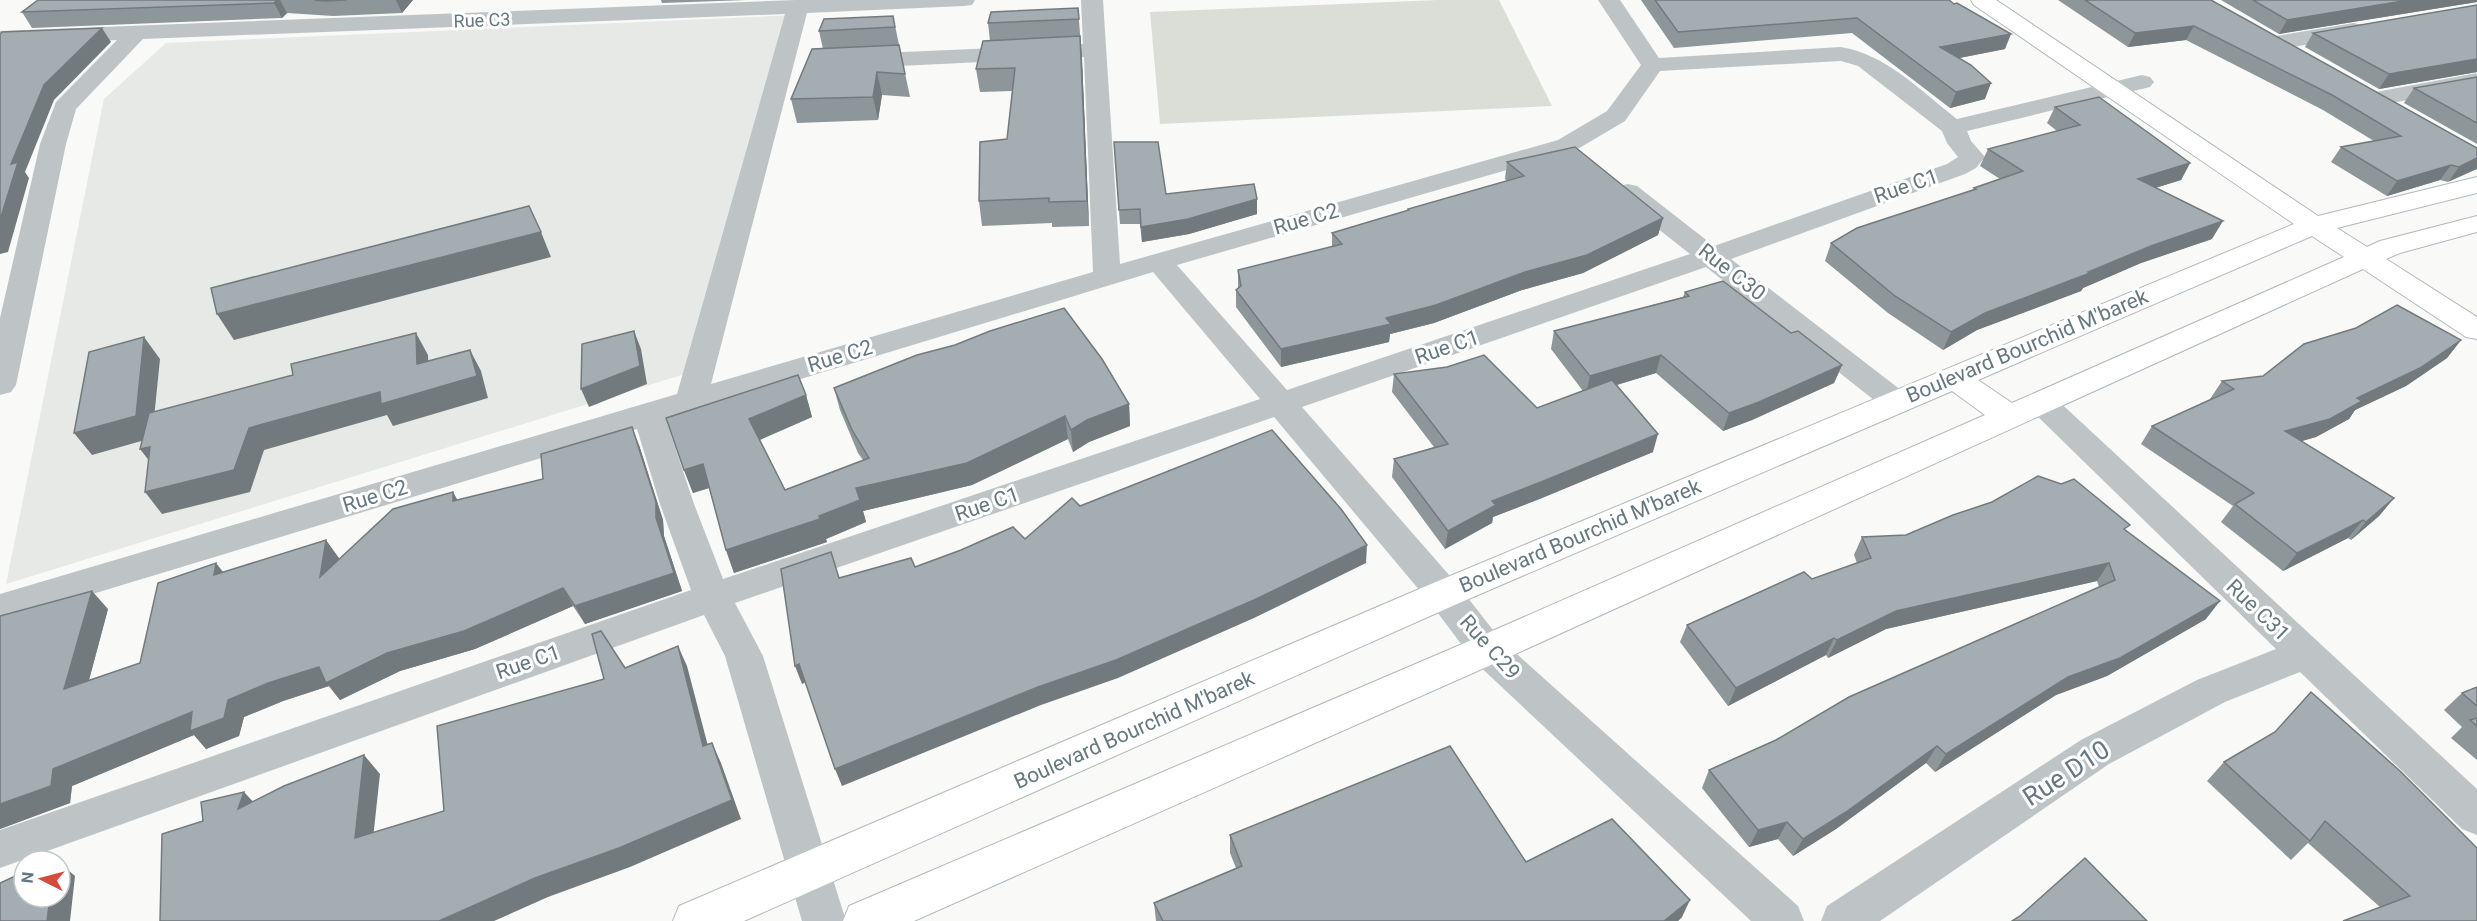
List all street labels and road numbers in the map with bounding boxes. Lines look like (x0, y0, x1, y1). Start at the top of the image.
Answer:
street label: Rue C3 (453, 9, 511, 31)
street label: Rue C1 (1871, 164, 1941, 208)
street label: Rue C2 (1271, 198, 1341, 240)
street label: Rue C30 (1694, 238, 1770, 306)
street label: Boulevard Bourchid M'barek (1902, 284, 2152, 408)
street label: Rue C1 (1412, 325, 1482, 369)
street label: Rue C2 (805, 335, 875, 377)
street label: Boulevard Bourchid M'barek (1455, 474, 1705, 598)
street label: Rue C2 (340, 475, 410, 517)
street label: Rue C1 (952, 482, 1022, 526)
street label: Rue C31 (2222, 574, 2294, 646)
street label: Rue C29 (1455, 610, 1525, 684)
street label: Rue C1 (493, 640, 563, 684)
street label: Boulevard Bourchid M'barek (1010, 666, 1258, 794)
street label: Rue D10 (2017, 734, 2115, 812)

